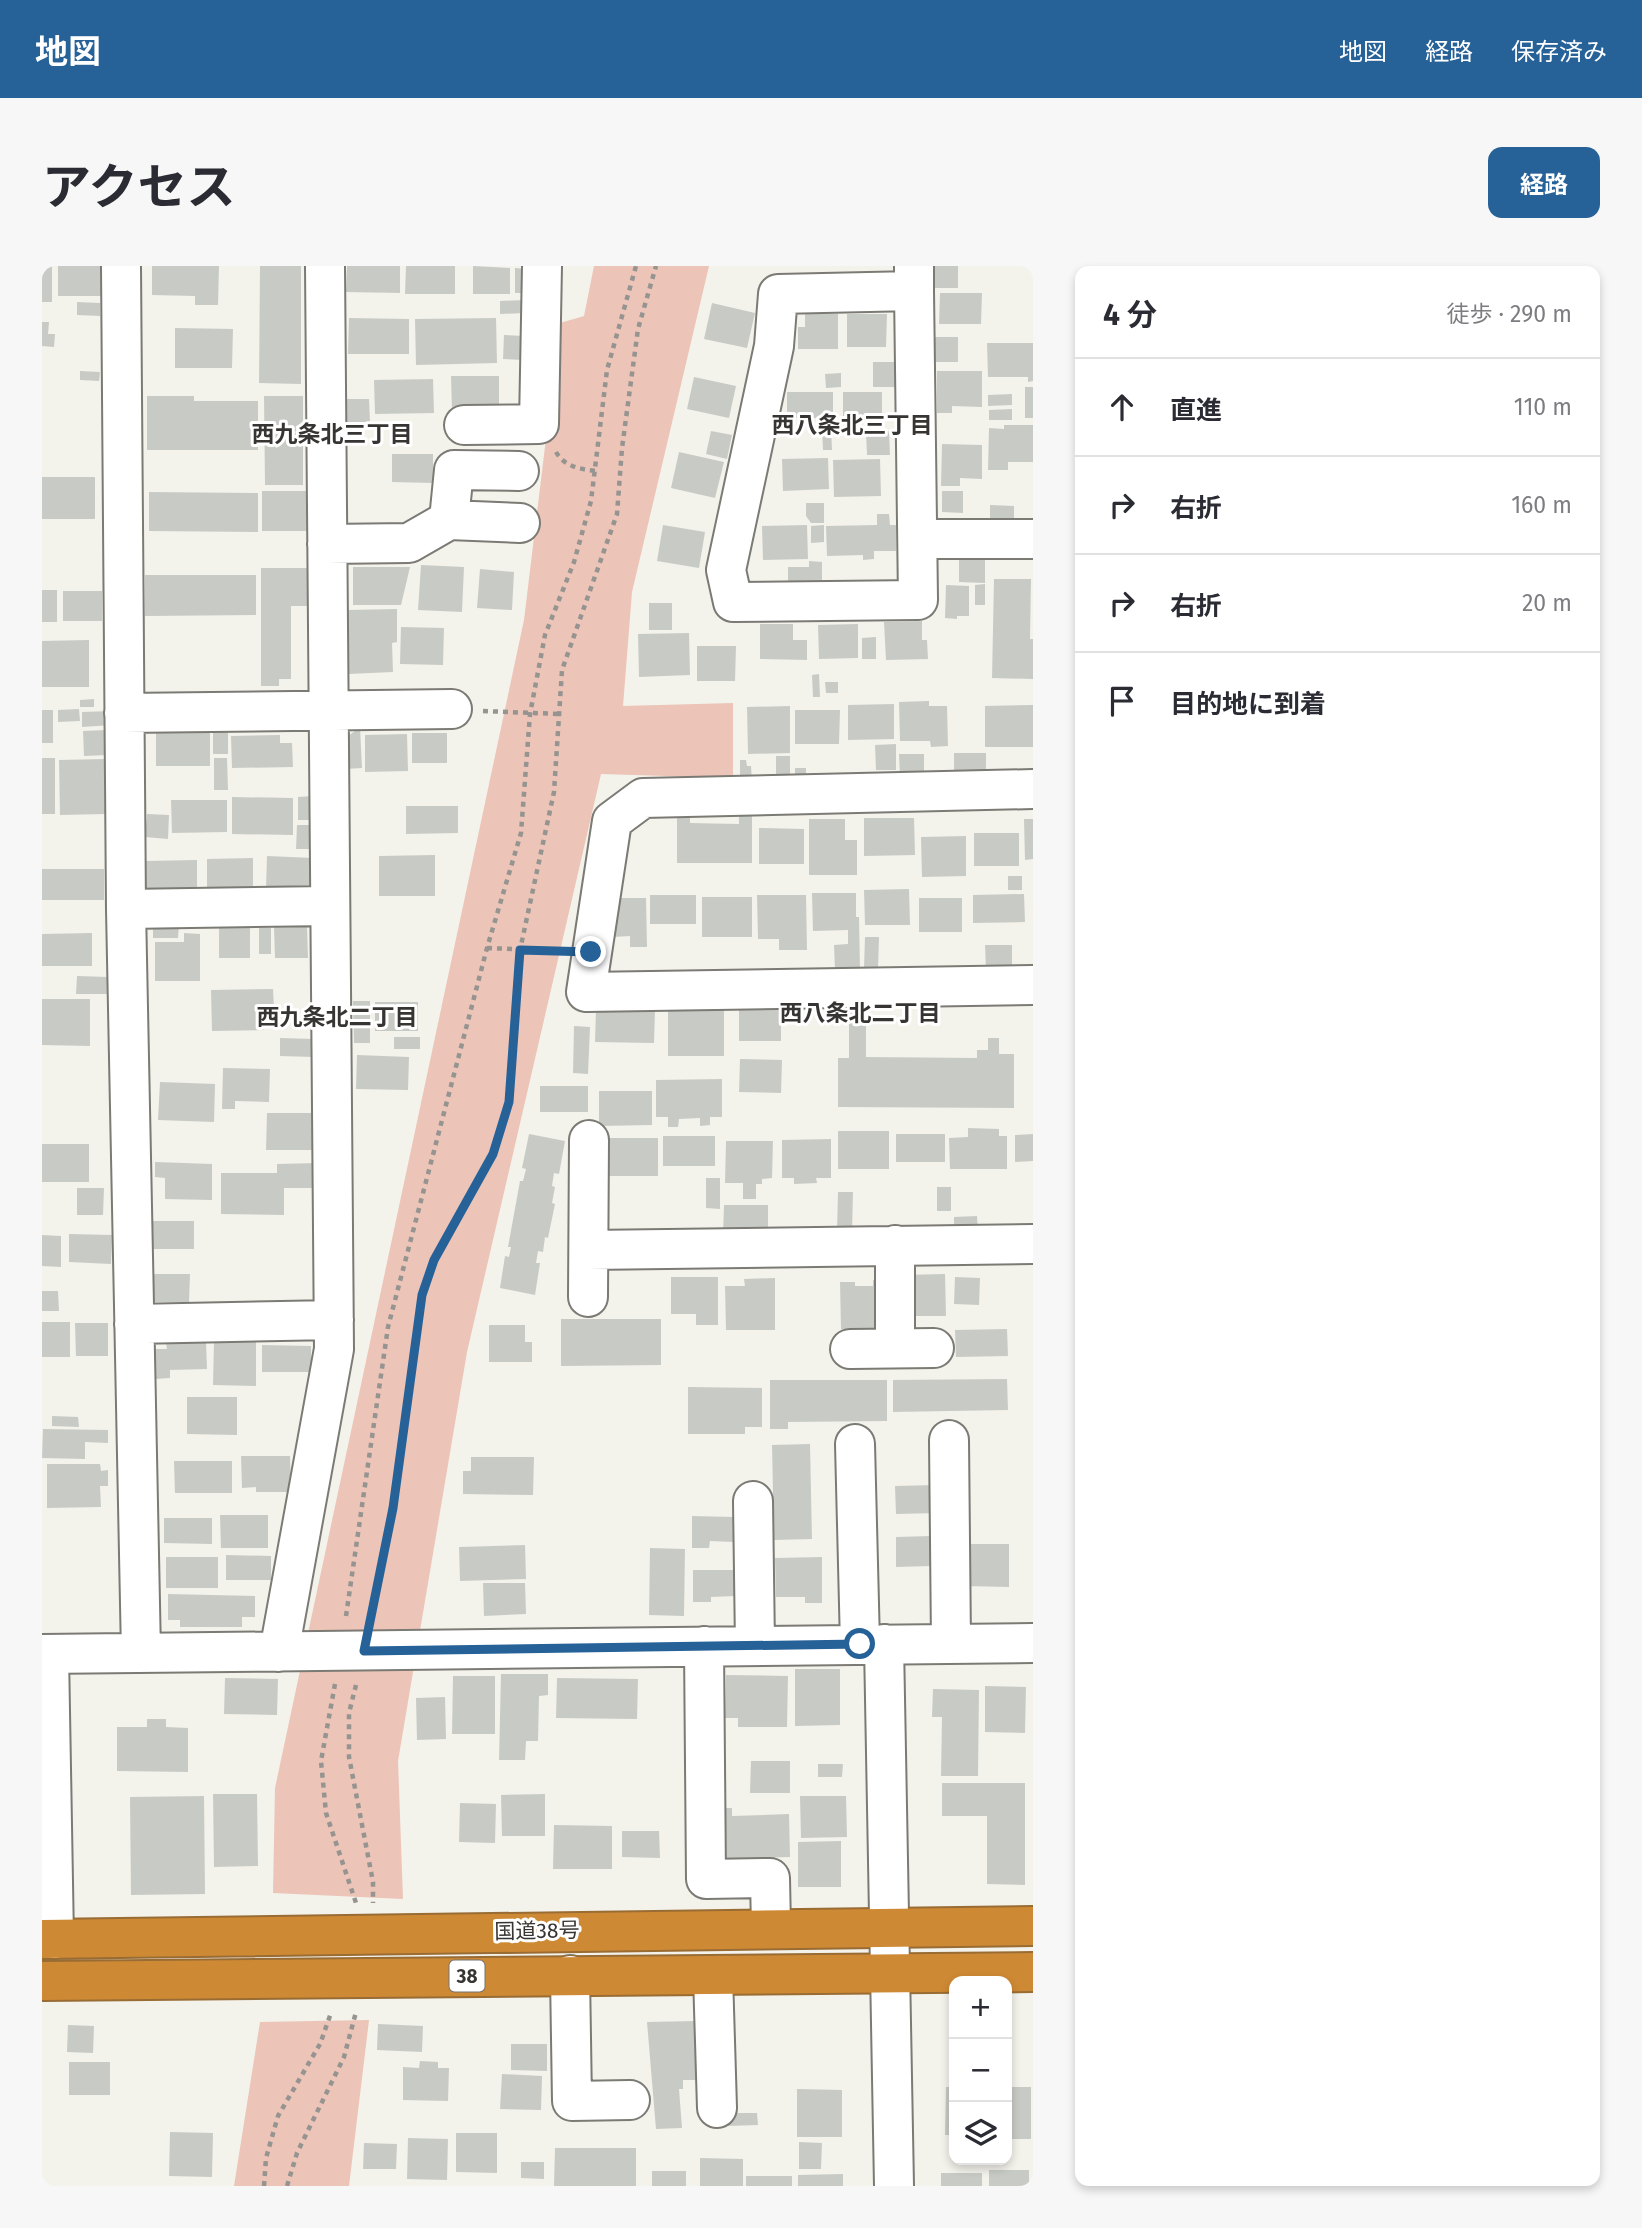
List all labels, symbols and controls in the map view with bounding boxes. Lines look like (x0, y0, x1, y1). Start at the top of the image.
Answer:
text: 地図 (35, 32, 101, 72)
text: 地図 (1339, 38, 1387, 66)
text: 経路 (1425, 38, 1473, 66)
text: 保存済み (1511, 38, 1607, 66)
button: 経路 (1488, 147, 1600, 218)
text: アクセス (42, 158, 236, 217)
text: 4 分 (1103, 297, 1157, 333)
text: 徒歩 · 290 m (1446, 300, 1572, 328)
icon: ahead (1103, 388, 1141, 426)
text: 110 m (1514, 393, 1572, 421)
text: 直進 (1170, 395, 1222, 426)
district label: 西八条北三丁目 (772, 411, 933, 439)
district label: 西九条北三丁目 (252, 420, 413, 448)
icon: right (1103, 486, 1141, 524)
text: 160 m (1511, 491, 1572, 519)
text: 右折 (1170, 493, 1222, 524)
icon: right (1103, 584, 1141, 622)
text: 20 m (1522, 589, 1572, 617)
text: 右折 (1170, 591, 1222, 622)
icon: arrive (1103, 682, 1141, 720)
text: 目的地に到着 (1170, 689, 1326, 720)
route end (575, 936, 606, 967)
district label: 西八条北二丁目 (780, 999, 941, 1027)
district label: 西九条北二丁目 (257, 1003, 418, 1031)
route start (844, 1628, 875, 1659)
street label: 国道38号 (494, 1917, 580, 1945)
road number: 38 (450, 1960, 484, 1992)
map controls (949, 1976, 1012, 2165)
button: + (949, 1976, 1012, 2039)
button: − (949, 2039, 1012, 2102)
button: layers (949, 2102, 1012, 2165)

